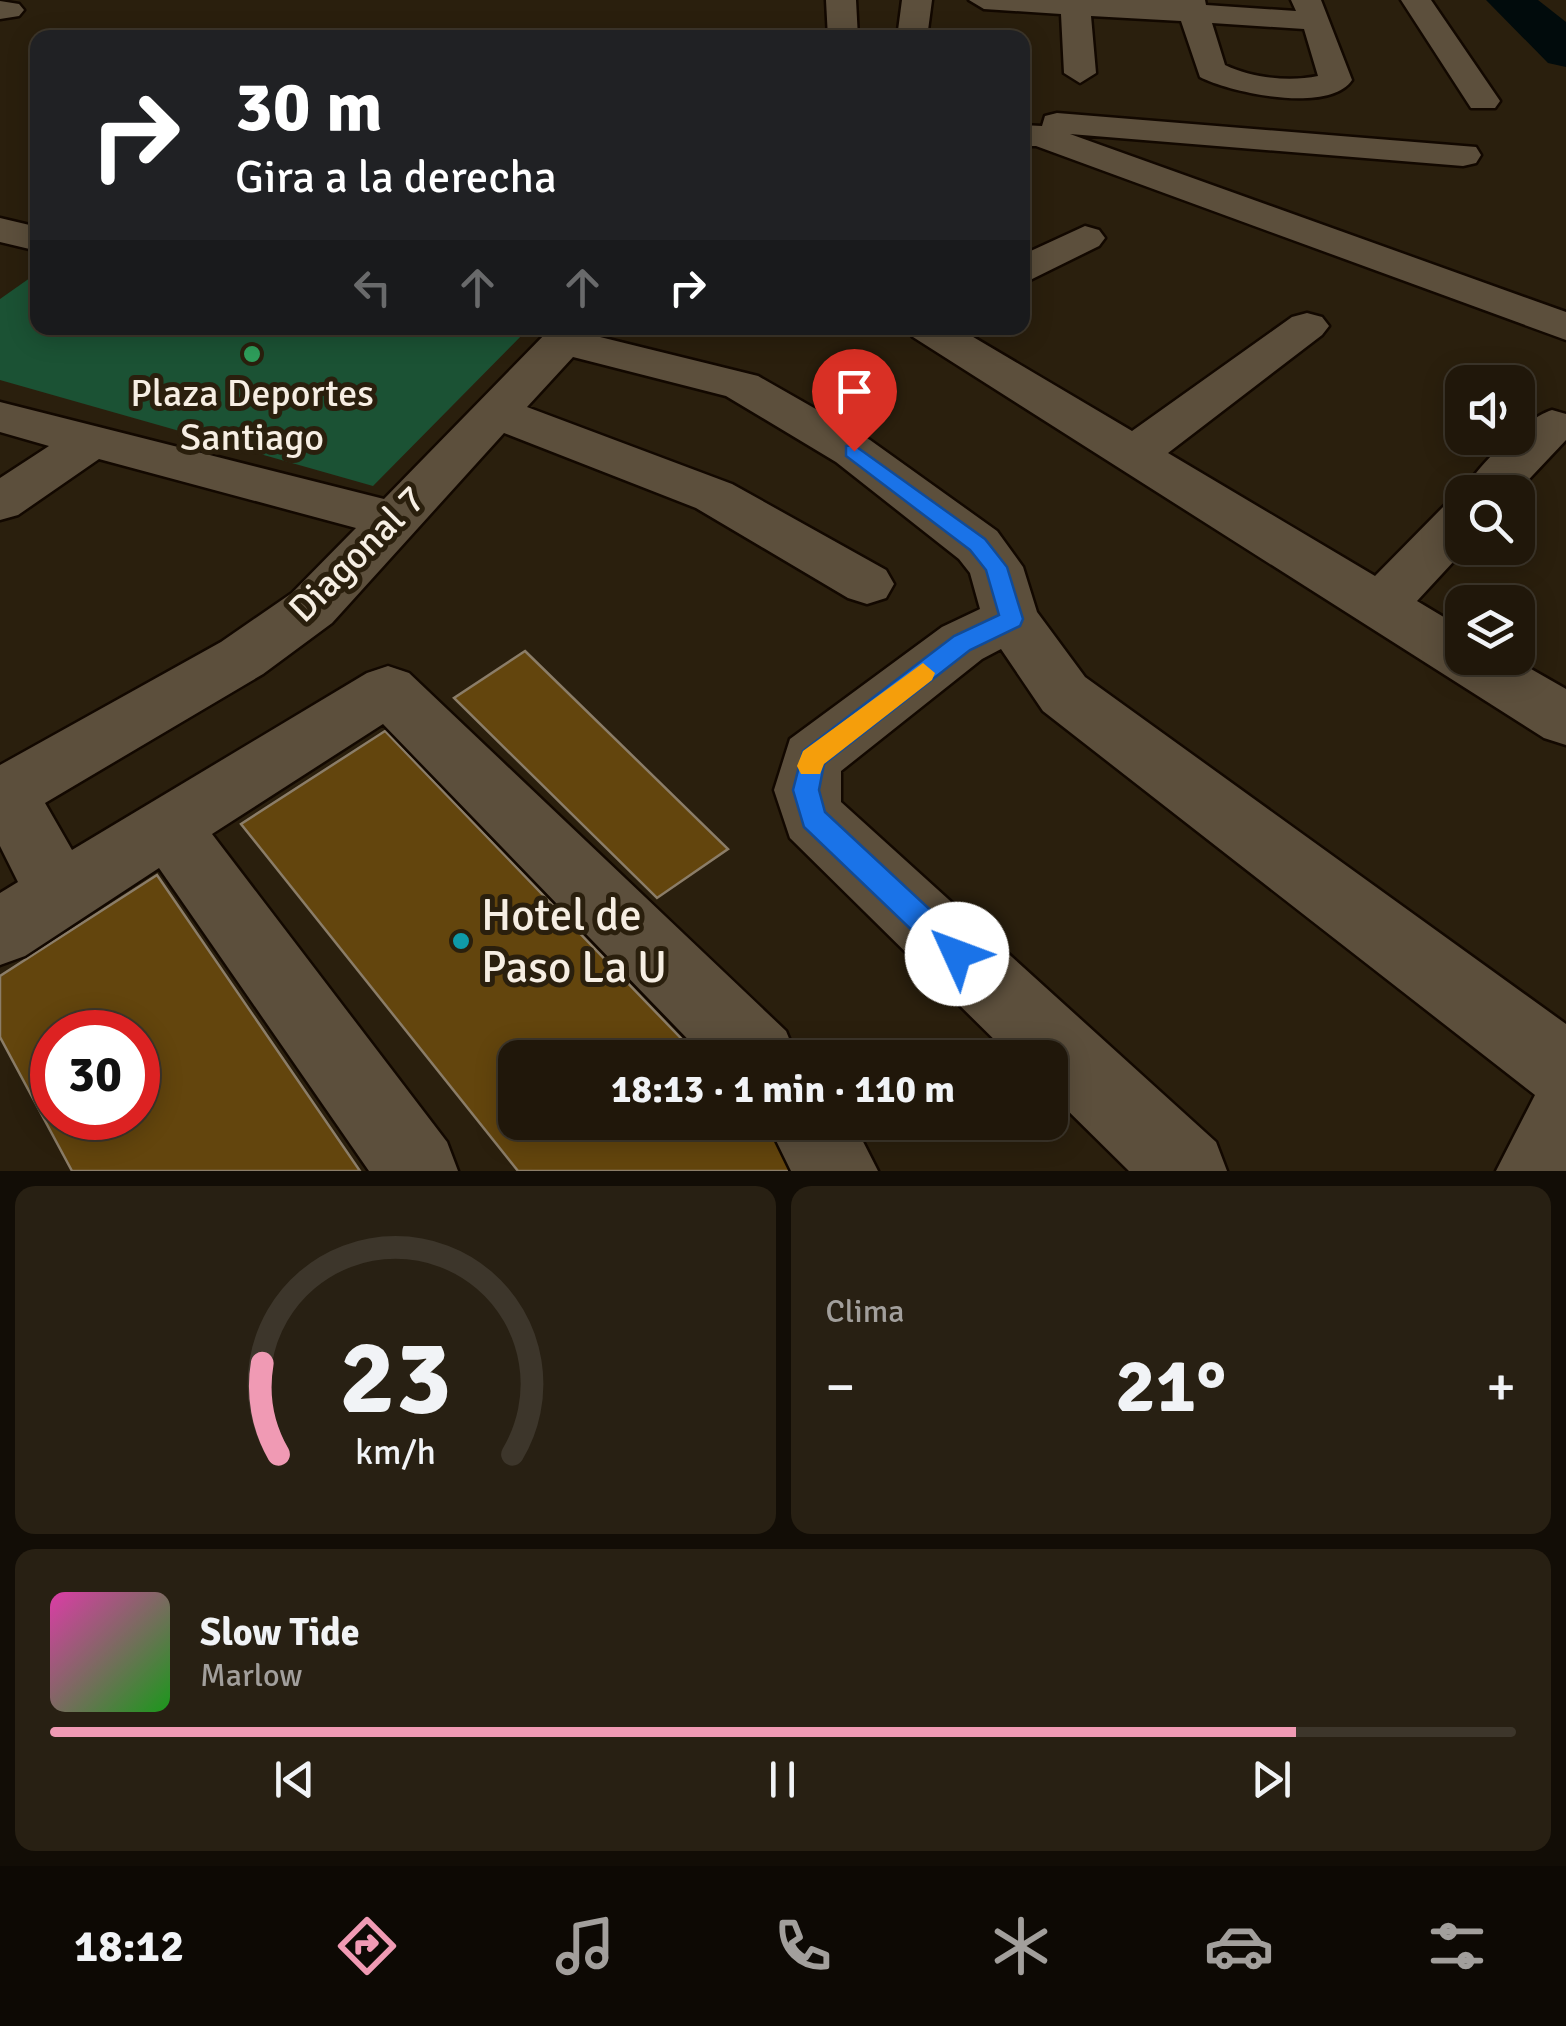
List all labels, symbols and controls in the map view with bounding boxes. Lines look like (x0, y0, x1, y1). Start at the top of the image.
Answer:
text: 30 m (235, 64, 383, 150)
icon: right (70, 70, 200, 200)
text: Gira a la derecha (235, 150, 557, 205)
icon: left (345, 260, 400, 315)
icon: ahead (450, 260, 505, 315)
icon: ahead (555, 260, 610, 315)
icon: right (660, 260, 715, 315)
marker: Plaza Deportes Santiago (241, 343, 263, 365)
pin (812, 349, 897, 452)
icon: arrive (827, 364, 882, 419)
map controls (1445, 365, 1535, 675)
button: sound (1445, 365, 1535, 455)
place label: Plaza Deportes Santiago (130, 370, 374, 461)
button: search (1445, 475, 1535, 565)
street label: Diagonal 7 (279, 476, 435, 632)
button: layers (1445, 585, 1535, 675)
place label: Hotel de Paso La U (481, 888, 667, 995)
position arrow (905, 902, 1009, 1006)
marker: Hotel de Paso La U (450, 930, 472, 952)
speed limit sign: 30 (30, 1010, 160, 1140)
text: 18:13 · 1 min · 110 m (611, 1066, 955, 1113)
text: Clima (826, 1292, 904, 1331)
text: 23 (339, 1314, 451, 1442)
text: 21° (1115, 1340, 1226, 1433)
text: − (826, 1353, 855, 1421)
text: + (1486, 1353, 1516, 1421)
text: km/h (355, 1430, 436, 1474)
text: Slow Tide (200, 1609, 360, 1656)
text: Marlow (200, 1656, 302, 1695)
icon: previous (267, 1752, 322, 1807)
icon: pause (755, 1752, 810, 1807)
icon: next (1244, 1752, 1299, 1807)
icon: directions (332, 1911, 402, 1981)
icon: music (550, 1911, 620, 1981)
icon: phone (768, 1911, 838, 1981)
icon: climate (986, 1911, 1056, 1981)
icon: car (1204, 1911, 1274, 1981)
icon: filters (1422, 1911, 1492, 1981)
text: 18:12 (74, 1919, 184, 1974)

